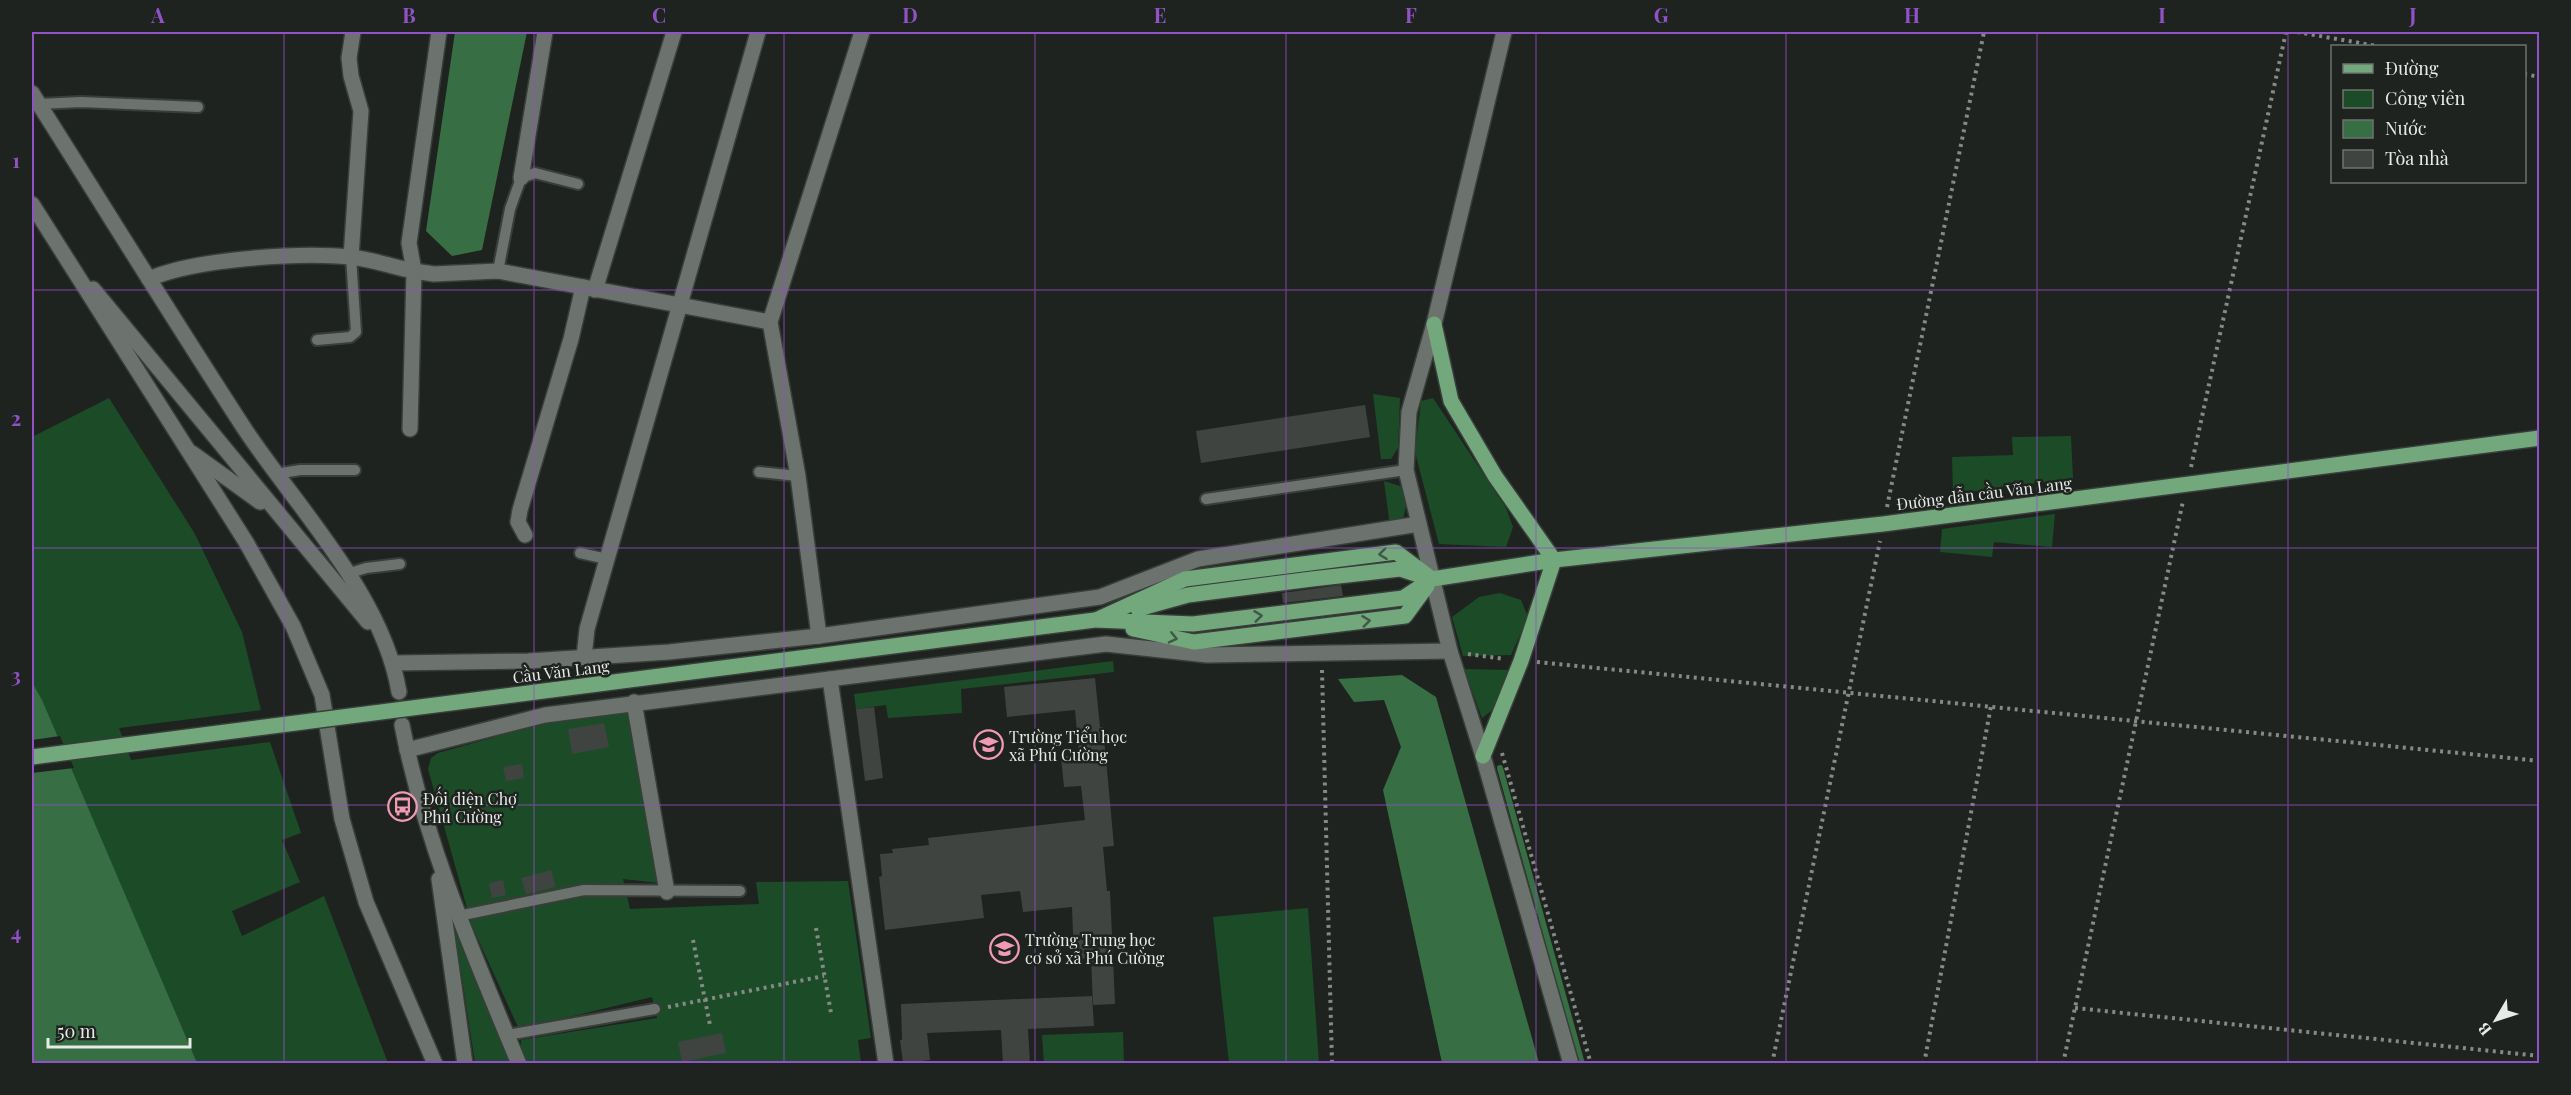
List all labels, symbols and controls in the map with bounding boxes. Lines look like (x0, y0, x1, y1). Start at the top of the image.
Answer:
text: A (150, 1, 165, 28)
text: B (402, 1, 416, 28)
text: C (652, 1, 666, 28)
text: D (902, 1, 918, 28)
text: E (1154, 1, 1166, 28)
text: F (1405, 1, 1417, 28)
text: G (1654, 1, 1669, 28)
text: H (1904, 1, 1920, 28)
text: I (2158, 1, 2166, 28)
text: J (2408, 1, 2417, 28)
legend (2331, 45, 2526, 183)
text: Đường (2385, 56, 2439, 80)
text: Công viên (2385, 86, 2466, 110)
text: Nước (2385, 116, 2427, 140)
text: 1 (12, 146, 20, 173)
text: Tòa nhà (2385, 146, 2449, 170)
text: 2 (11, 404, 21, 431)
street label: Đường dẫn cầu Văn Lang (1895, 470, 2073, 514)
one-way arrow (1378, 547, 1388, 559)
one-way arrow (1254, 610, 1263, 622)
one-way arrow (1361, 615, 1371, 627)
one-way arrow (1168, 630, 1178, 643)
street label: Cầu Văn Lang (511, 653, 611, 687)
text: 3 (11, 661, 21, 688)
place label: Trường Tiểu học xã Phú Cường (1009, 726, 1127, 765)
school or university icon: Trường Tiểu học xã Phú Cường (972, 729, 1004, 761)
place label: Đối diện Chợ Phú Cường (423, 786, 517, 827)
bus stop icon: Đối diện Chợ Phú Cường (386, 791, 418, 823)
text: 4 (11, 918, 21, 945)
place label: Trường Trung học cơ sở xã Phú Cường (1025, 929, 1165, 968)
school or university icon: Trường Trung học cơ sở xã Phú Cường (988, 932, 1020, 964)
north arrow (2466, 990, 2526, 1050)
scale bar (48, 1011, 190, 1049)
text: 50 m (57, 1019, 96, 1043)
text: B (2472, 1019, 2496, 1041)

